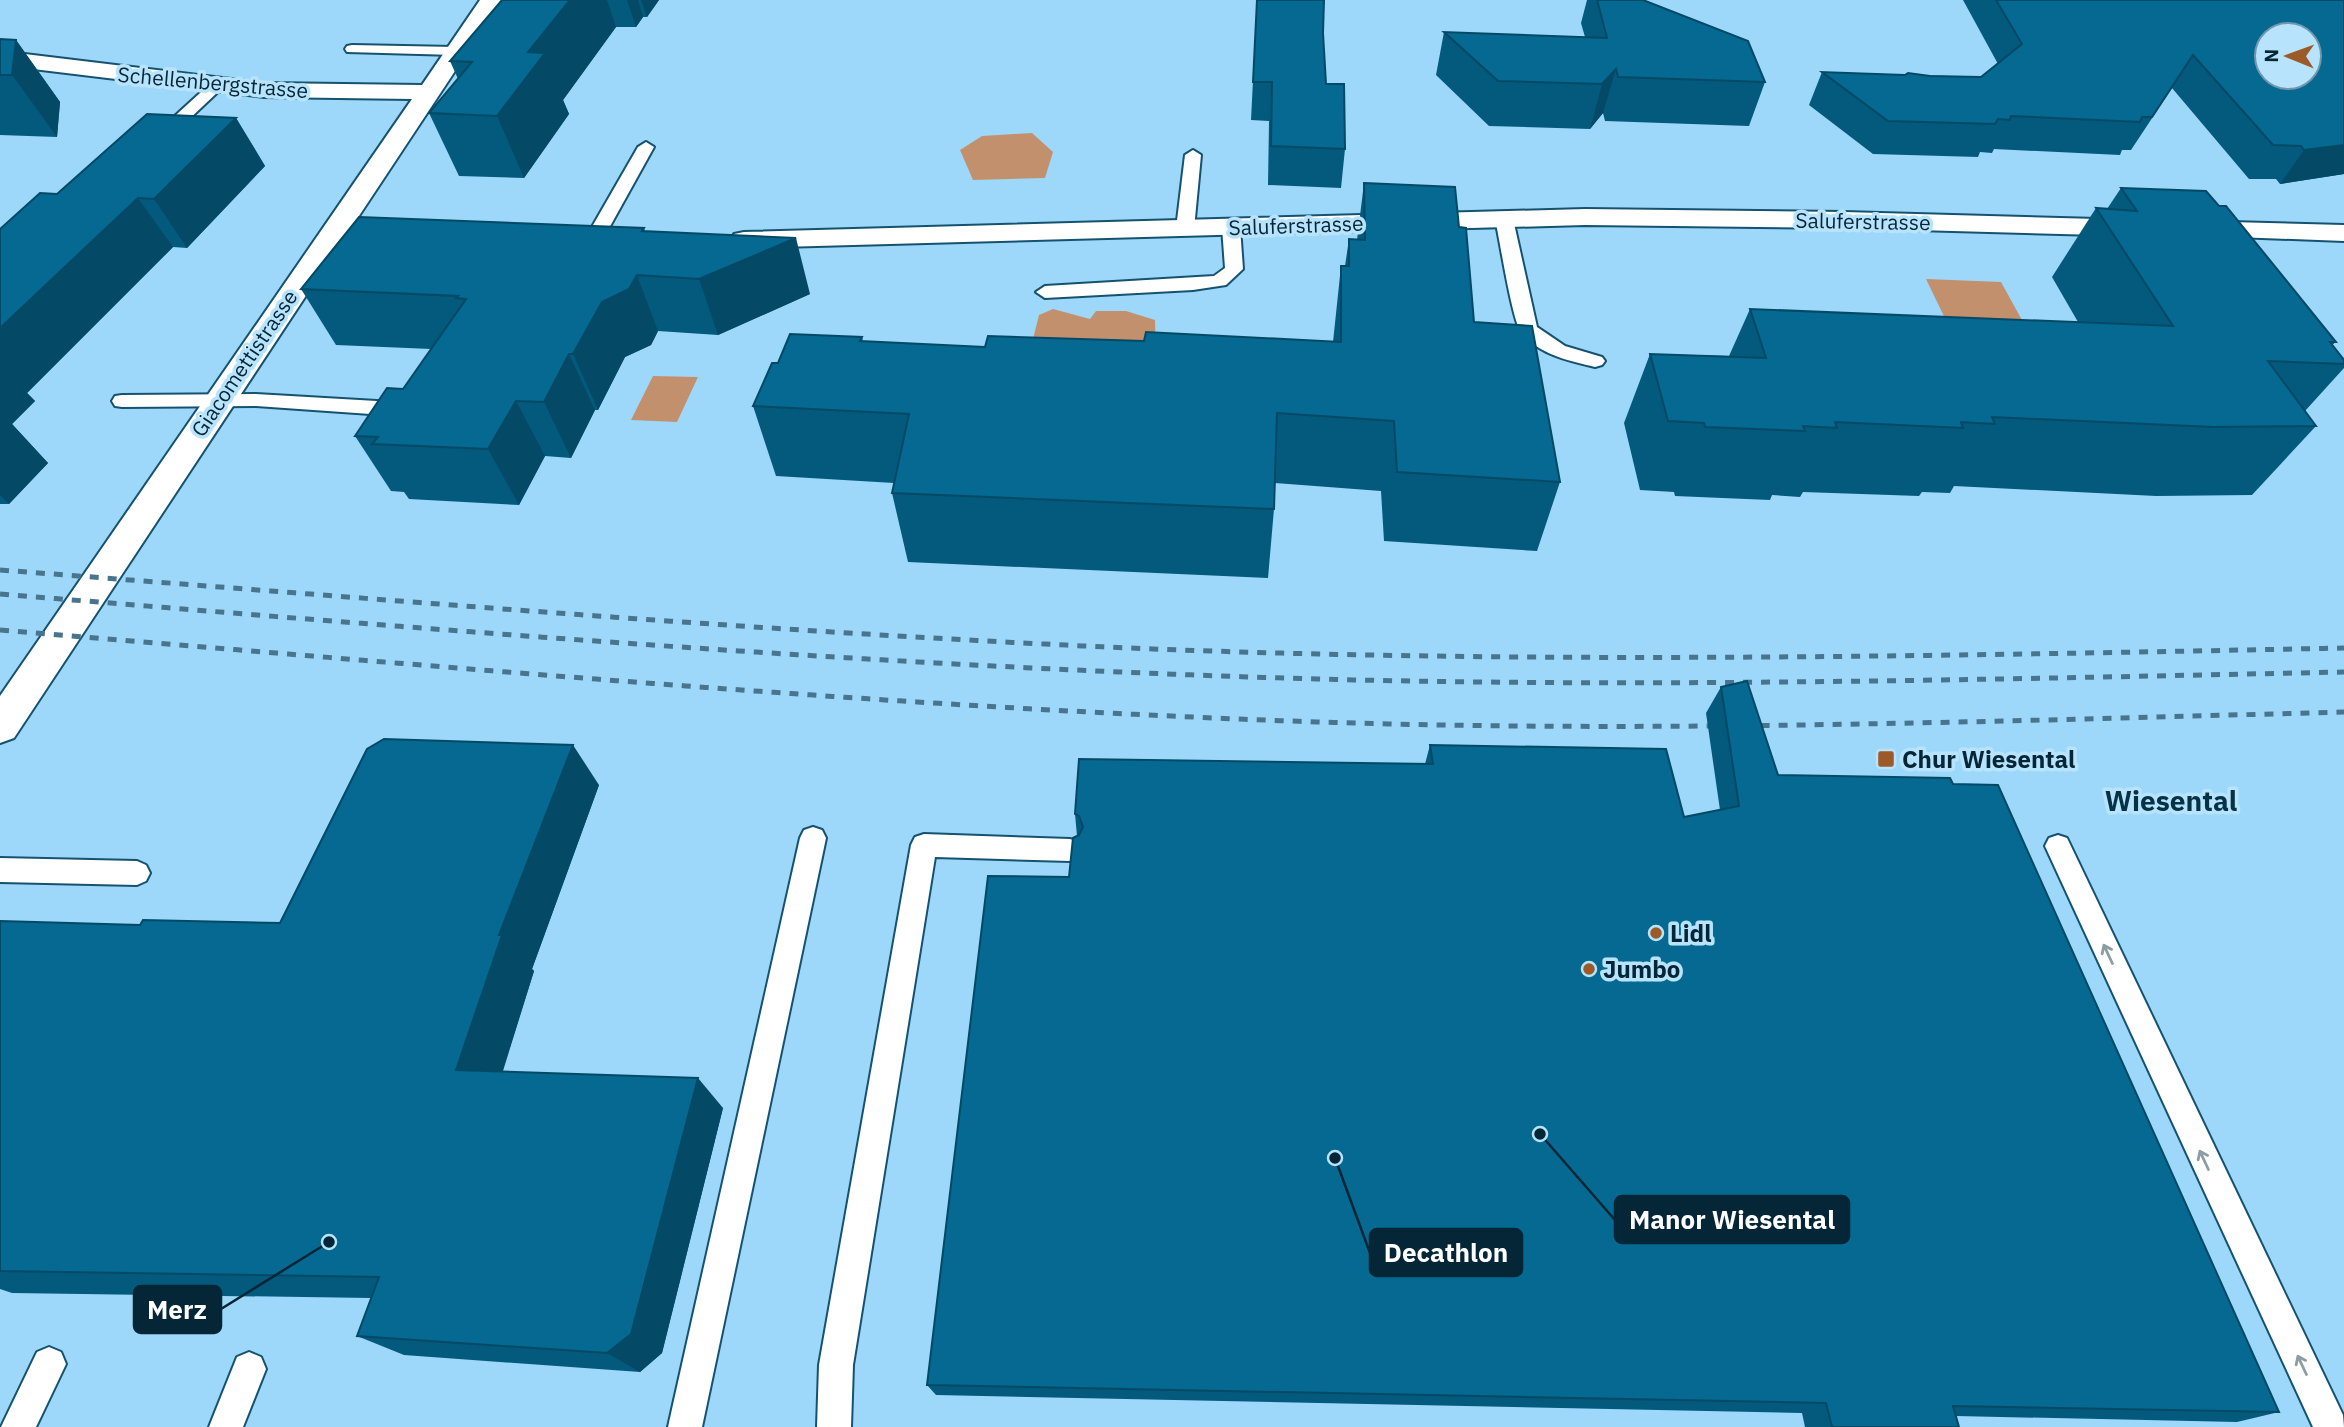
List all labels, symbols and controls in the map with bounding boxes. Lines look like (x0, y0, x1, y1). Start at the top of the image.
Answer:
north arrow (2253, 21, 2323, 91)
text: N (2259, 49, 2283, 63)
street label: Schellenbergstrasse (117, 60, 309, 104)
street label: Saluferstrasse (1795, 206, 1931, 236)
street label: Saluferstrasse (1228, 209, 1364, 241)
street label: Giacomettistrasse (185, 284, 303, 442)
place label: Chur Wiesental (1902, 743, 2075, 775)
marker: Chur Wiesental (1876, 749, 1896, 769)
district label: Wiesental (2105, 782, 2237, 819)
place label: Lidl (1670, 917, 1711, 949)
marker: Lidl (1648, 925, 1664, 941)
one-way arrow (2101, 943, 2114, 964)
place label: Jumbo (1603, 953, 1680, 985)
marker: Jumbo (1581, 961, 1597, 977)
one-way arrow (2197, 1150, 2210, 1171)
callout: Manor Wiesental (1615, 1196, 1849, 1243)
text: Manor Wiesental (1629, 1202, 1835, 1236)
callout: Decathlon (1370, 1229, 1522, 1276)
text: Decathlon (1384, 1235, 1508, 1269)
callout: Merz (134, 1286, 221, 1333)
text: Merz (147, 1292, 207, 1326)
one-way arrow (2295, 1355, 2309, 1376)

